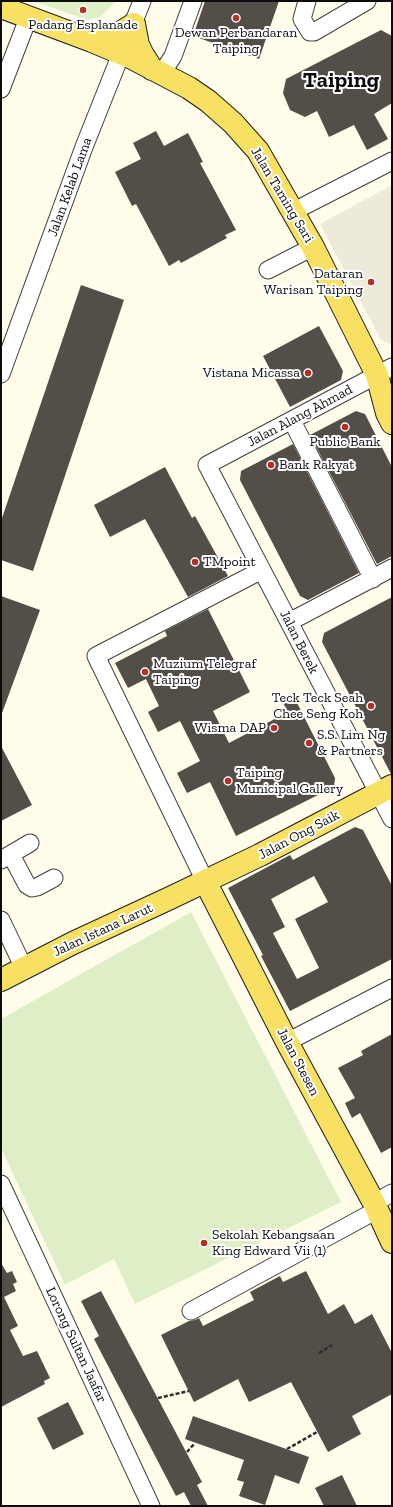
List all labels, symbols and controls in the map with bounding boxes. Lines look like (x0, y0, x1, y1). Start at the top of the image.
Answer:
marker: Padang Esplanade (78, 5, 88, 15)
marker: Dewan Perbandaran Taiping (231, 13, 241, 23)
place label: Padang Esplanade (28, 17, 138, 33)
place label: Dewan Perbandaran Taiping (175, 25, 297, 58)
district label: Taiping (303, 68, 379, 94)
street label: Jalan Kelab Lama (44, 135, 96, 239)
street label: Jalan Taming Sari (247, 144, 317, 246)
place label: Dataran Warisan Taiping (264, 266, 363, 298)
marker: Dataran Warisan Taiping (366, 277, 376, 287)
place label: Vistana Micassa (203, 365, 300, 381)
marker: Vistana Micassa (303, 368, 313, 378)
street label: Jalan Alang Ahmad (245, 381, 355, 451)
marker: Public Bank (340, 422, 350, 432)
place label: Public Bank (309, 434, 381, 450)
place label: Bank Rakyat (279, 457, 354, 473)
marker: Bank Rakyat (266, 460, 276, 470)
place label: TMpoint (203, 554, 256, 570)
marker: TMpoint (190, 557, 200, 567)
street label: Jalan Berek (276, 607, 322, 677)
place label: Muzium Telegraf Taiping (153, 656, 256, 688)
marker: Muzium Telegraf Taiping (140, 667, 150, 677)
place label: Teck Teck Seah Chee Seng Koh (272, 690, 363, 722)
marker: Teck Teck Seah Chee Seng Koh (366, 701, 376, 711)
place label: Wisma DAP (195, 720, 266, 736)
marker: Wisma DAP (269, 723, 279, 733)
place label: S.S. Lim Ng & Partners (317, 727, 385, 760)
marker: S.S. Lim Ng & Partners (304, 738, 314, 748)
place label: Taiping Municipal Gallery (236, 765, 343, 798)
marker: Taiping Municipal Gallery (223, 776, 233, 786)
street label: Jalan Ong Saik (256, 807, 342, 863)
street label: Jalan Istana Larut (50, 900, 156, 960)
street label: Jalan Stesen (273, 1025, 323, 1099)
place label: Sekolah Kebangsaan King Edward Vii (1) (212, 1227, 335, 1260)
marker: Sekolah Kebangsaan King Edward Vii (1) (199, 1238, 209, 1248)
street label: Lorong Sultan Jaafar (42, 1285, 110, 1405)

